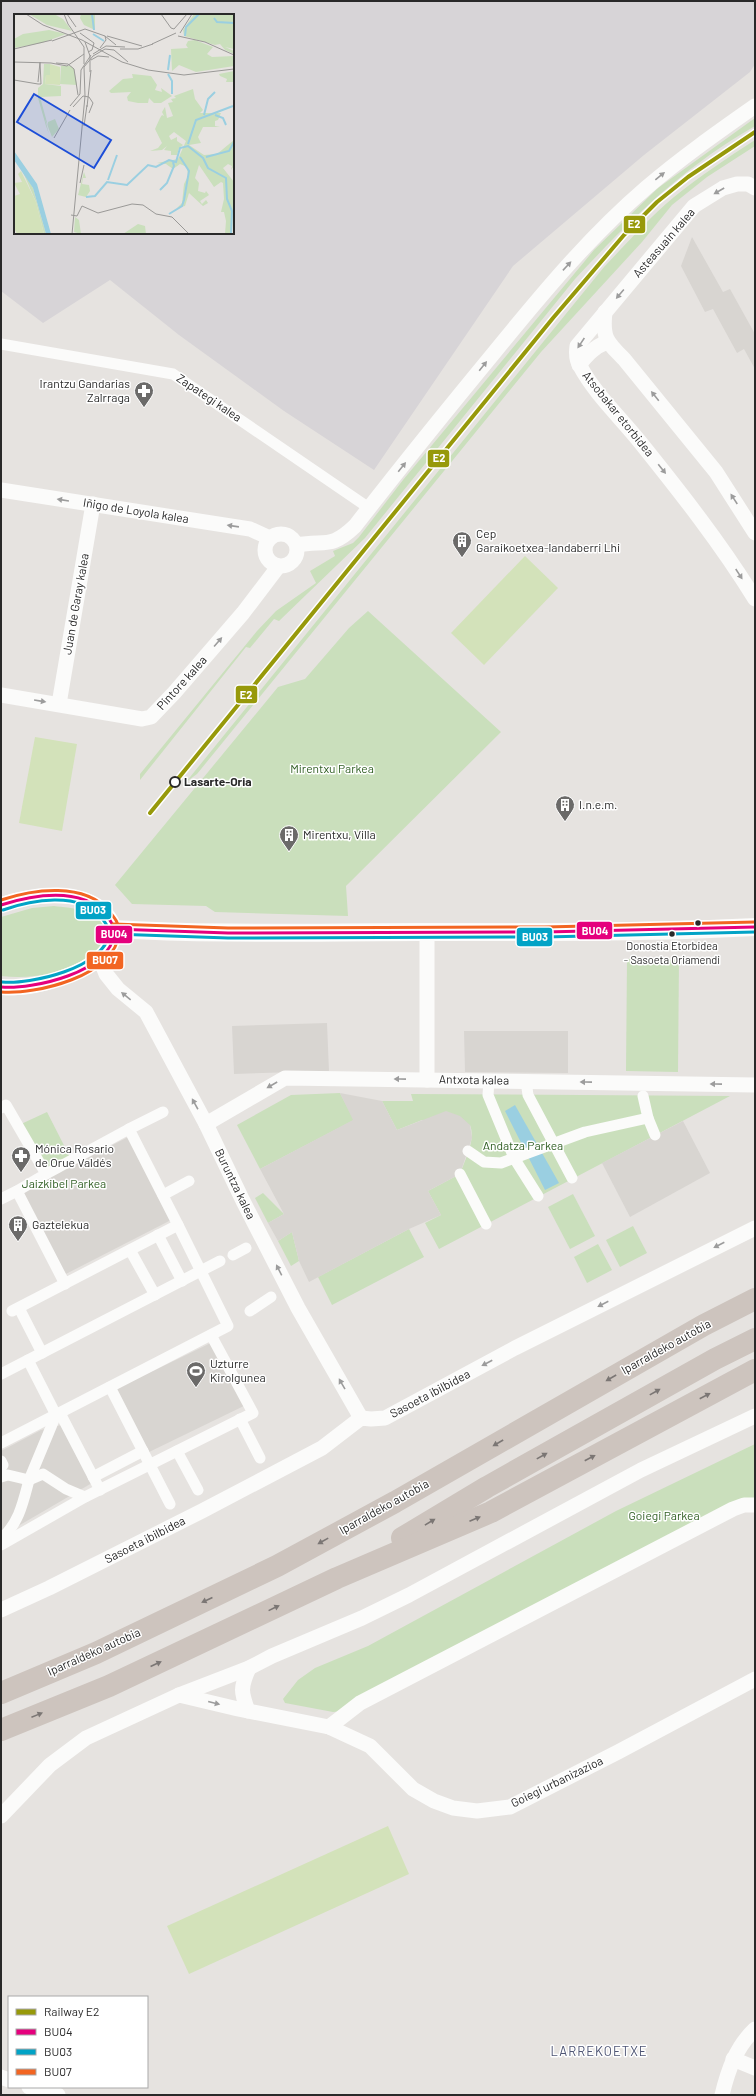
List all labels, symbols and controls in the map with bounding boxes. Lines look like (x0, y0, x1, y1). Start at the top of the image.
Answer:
inset map (14, 14, 234, 234)
one-way arrow (655, 172, 666, 181)
one-way arrow (713, 188, 725, 195)
street label: Asteasuain kalea (629, 205, 697, 280)
line badge: E2 (623, 215, 646, 234)
text: E2 (628, 217, 640, 230)
one-way arrow (562, 261, 571, 271)
one-way arrow (615, 289, 624, 300)
one-way arrow (577, 337, 584, 348)
one-way arrow (479, 360, 488, 371)
street label: Atsobakar etorbidea (580, 368, 657, 459)
street label: Zapategi kalea (174, 370, 245, 424)
place label: Irantzu Gandarias Zalrraga (40, 376, 130, 404)
pharmacy icon: Irantzu Gandarias Zalrraga (133, 380, 155, 408)
one-way arrow (651, 391, 660, 402)
line badge: E2 (427, 449, 450, 468)
text: E2 (433, 451, 445, 464)
one-way arrow (397, 462, 406, 472)
one-way arrow (658, 464, 667, 475)
one-way arrow (731, 494, 738, 505)
street label: Iñigo de Loyola kalea (82, 495, 190, 525)
one-way arrow (57, 496, 69, 502)
one-way arrow (227, 523, 239, 529)
place label: Cep Garaikoetxea-landaberri Lhi (476, 526, 620, 554)
building icon: Cep Garaikoetxea-landaberri Lhi (451, 530, 473, 558)
street label: Juan de Garay kalea (59, 552, 91, 656)
one-way arrow (736, 568, 743, 580)
one-way arrow (214, 637, 223, 647)
street label: Pintore kalea (153, 652, 209, 712)
line badge: E2 (235, 685, 258, 704)
text: E2 (240, 688, 252, 701)
one-way arrow (33, 698, 46, 704)
park label: Mirentxu Parkea (290, 761, 374, 775)
place label: Lasarte-Oria (184, 774, 252, 788)
marker: Lasarte-Oria (169, 776, 181, 788)
building icon: I.n.e.m. (554, 794, 576, 822)
place label: I.n.e.m. (579, 797, 617, 811)
building icon: Mirentxu, Villa (278, 824, 300, 852)
place label: Mirentxu, Villa (303, 827, 376, 841)
line badge: BU03 (75, 901, 112, 920)
text: BU03 (80, 903, 106, 916)
unlabelled marker (693, 918, 703, 928)
line badge: BU04 (576, 921, 613, 940)
text: BU04 (582, 924, 609, 937)
line badge: BU04 (95, 925, 133, 944)
text: BU04 (101, 927, 128, 940)
line badge: BU03 (516, 927, 553, 947)
marker: Donostia Etorbidea - Sasoeta Oriamendi (667, 929, 677, 939)
text: BU03 (522, 930, 548, 943)
place label: Donostia Etorbidea - Sasoeta Oriamendi (624, 939, 720, 966)
line badge: BU07 (86, 951, 124, 970)
text: BU07 (92, 953, 118, 966)
one-way arrow (121, 991, 131, 1000)
street label: Antxota kalea (439, 1071, 509, 1087)
one-way arrow (393, 1076, 406, 1082)
one-way arrow (579, 1079, 592, 1085)
one-way arrow (709, 1081, 722, 1087)
one-way arrow (266, 1082, 278, 1089)
one-way arrow (192, 1098, 199, 1110)
park label: Andatza Parkea (483, 1138, 563, 1152)
place label: Mónica Rosario de Orue Valdés (35, 1141, 114, 1169)
pharmacy icon: Mónica Rosario de Orue Valdés (10, 1145, 32, 1173)
street label: Buruntza kalea (213, 1146, 259, 1221)
park label: Jaizkibel Parkea (22, 1176, 106, 1190)
building icon: Gaztelekua (7, 1214, 29, 1242)
place label: Gaztelekua (32, 1217, 89, 1231)
one-way arrow (713, 1242, 725, 1248)
one-way arrow (275, 1264, 282, 1276)
one-way arrow (597, 1300, 608, 1307)
street label: Iparraldeko autobia (618, 1316, 713, 1377)
place label: Uzturre Kirolgunea (210, 1356, 266, 1384)
one-way arrow (481, 1359, 493, 1366)
sports icon: Uzturre Kirolgunea (185, 1360, 207, 1388)
street label: Sasoeta ibilbidea (387, 1366, 472, 1420)
one-way arrow (605, 1375, 616, 1382)
one-way arrow (338, 1378, 345, 1390)
one-way arrow (649, 1389, 661, 1396)
one-way arrow (699, 1393, 710, 1400)
one-way arrow (492, 1439, 504, 1446)
one-way arrow (536, 1453, 548, 1459)
one-way arrow (584, 1455, 596, 1462)
street label: Iparraldeko autobia (336, 1476, 431, 1537)
park label: Goiegi Parkea (628, 1508, 700, 1522)
street label: Sasoeta ibilbidea (102, 1513, 187, 1565)
one-way arrow (470, 1516, 481, 1522)
one-way arrow (424, 1518, 436, 1525)
one-way arrow (317, 1538, 329, 1544)
one-way arrow (202, 1597, 213, 1603)
one-way arrow (268, 1605, 280, 1611)
street label: Iparraldeko autobia (45, 1624, 142, 1678)
one-way arrow (151, 1661, 162, 1667)
one-way arrow (207, 1701, 220, 1707)
one-way arrow (32, 1712, 44, 1718)
street label: Goiegi urbanizazioa (508, 1753, 605, 1809)
legend (8, 1996, 148, 2088)
text: Railway E2 (44, 2004, 100, 2018)
text: BU04 (44, 2024, 73, 2038)
district label: LARREKOETXE (550, 2043, 648, 2059)
text: BU03 (44, 2044, 72, 2058)
text: BU07 (44, 2064, 72, 2078)

